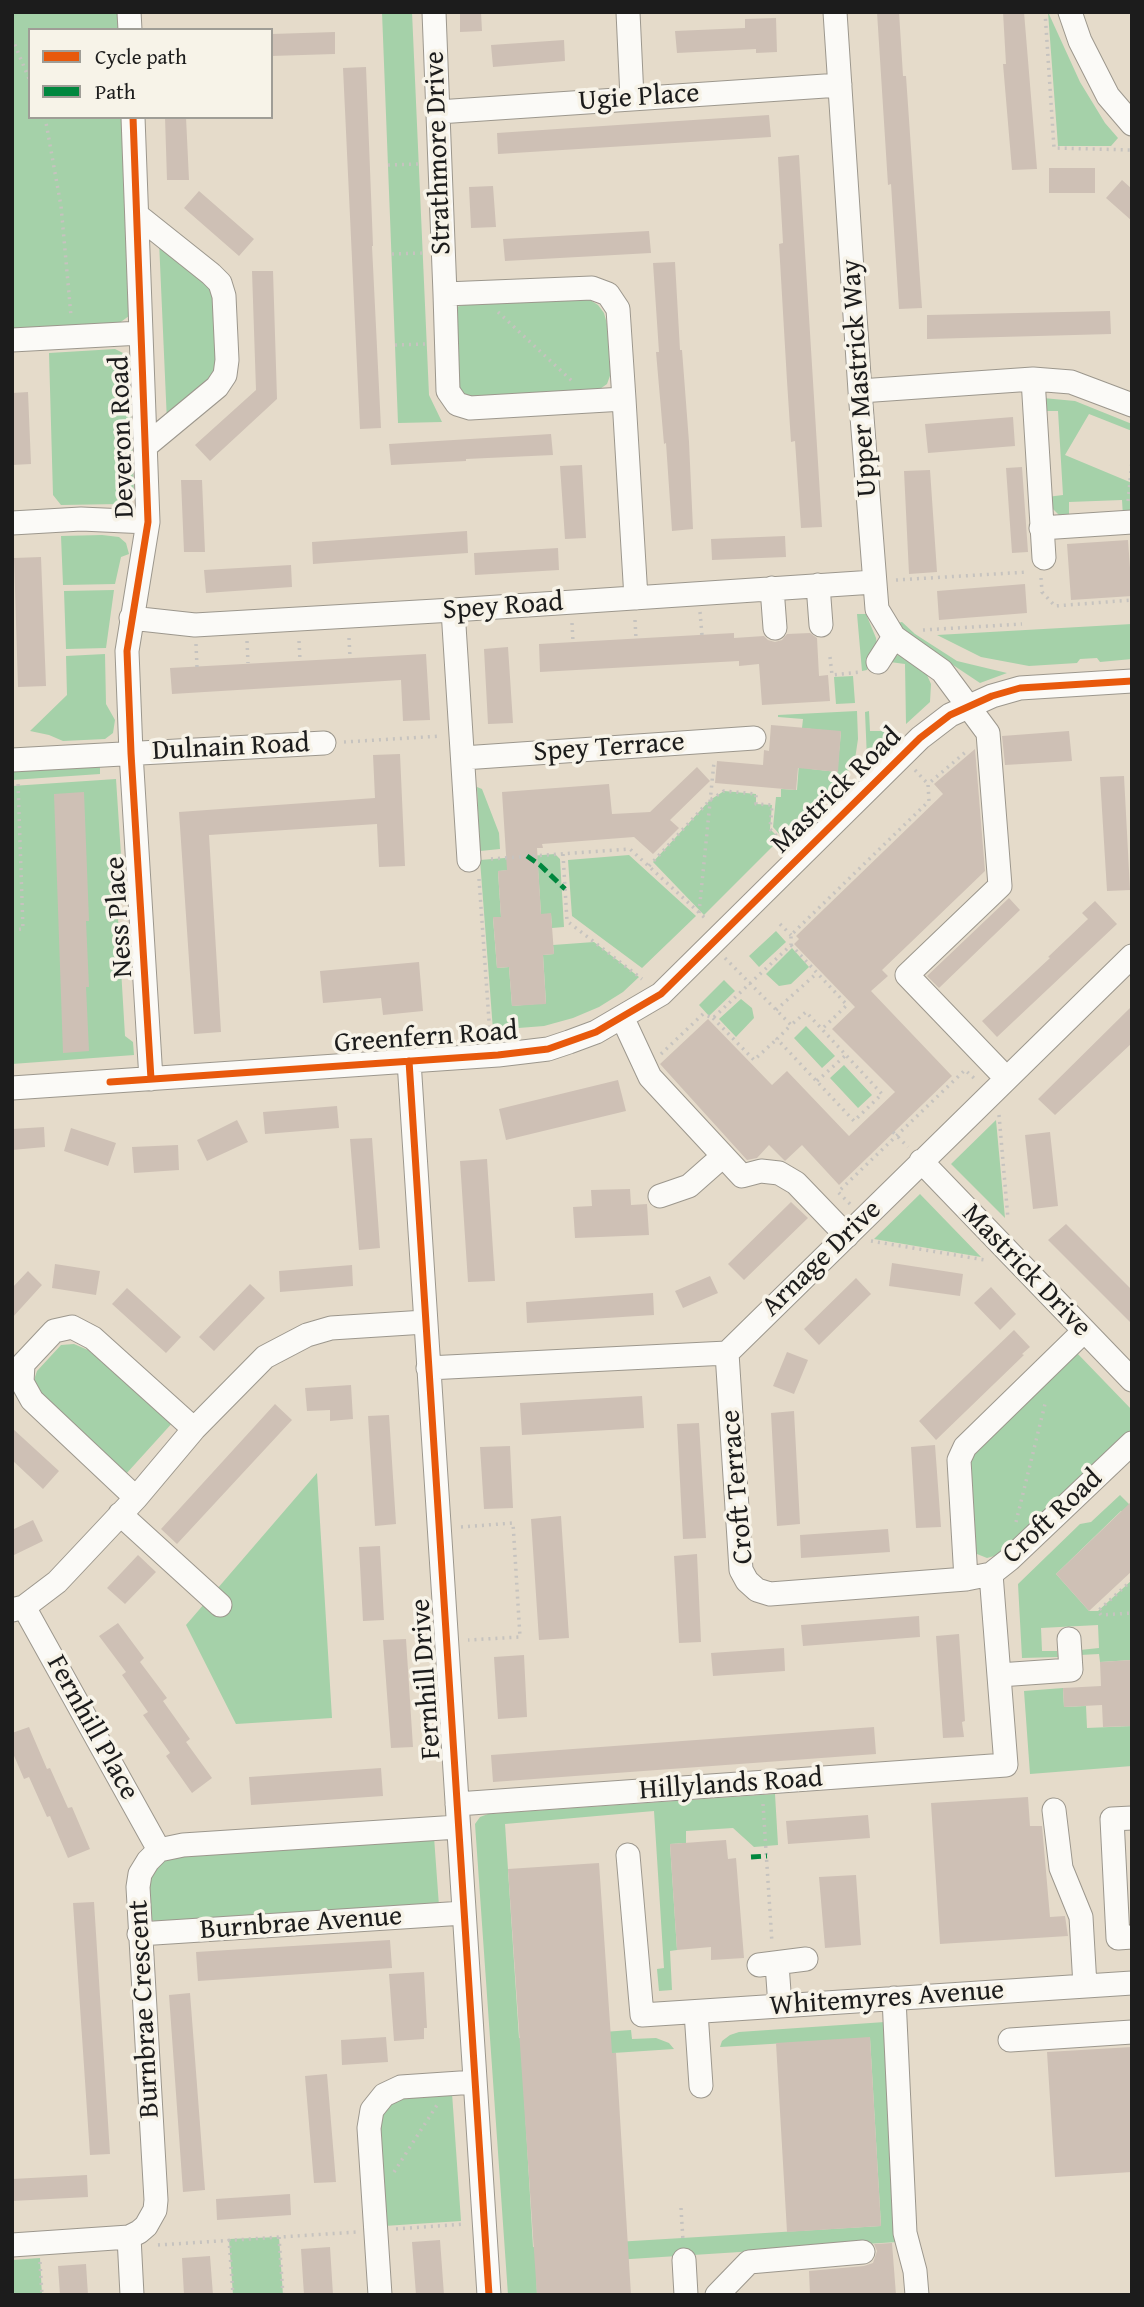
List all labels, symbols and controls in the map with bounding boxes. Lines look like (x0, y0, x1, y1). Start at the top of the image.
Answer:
legend (28, 28, 273, 119)
text: Cycle path (95, 41, 187, 72)
street label: Strathmore Drive (419, 50, 459, 256)
text: Path (95, 76, 135, 107)
street label: Ugie Place (577, 77, 701, 119)
street label: Upper Mastrick Way (835, 258, 885, 498)
street label: Deveron Road (103, 355, 143, 519)
street label: Spey Road (442, 586, 564, 628)
street label: Mastrick Road (765, 721, 909, 861)
street label: Spey Terrace (532, 726, 686, 770)
street label: Dulnain Road (152, 727, 310, 769)
street label: Ness Place (99, 855, 141, 979)
street label: Greenfern Road (333, 1015, 519, 1061)
street label: Arnage Drive (755, 1194, 889, 1324)
street label: Mastrick Drive (954, 1198, 1098, 1344)
street label: Croft Terrace (715, 1408, 761, 1566)
street label: Croft Road (996, 1462, 1110, 1572)
street label: Fernhill Drive (405, 1597, 449, 1761)
street label: Fernhill Place (38, 1650, 146, 1806)
street label: Hillylands Road (638, 1762, 824, 1808)
street label: Burnbrae Crescent (123, 1899, 167, 2119)
street label: Burnbrae Avenue (199, 1900, 403, 1948)
street label: Whitemyres Avenue (769, 1974, 1005, 2024)

